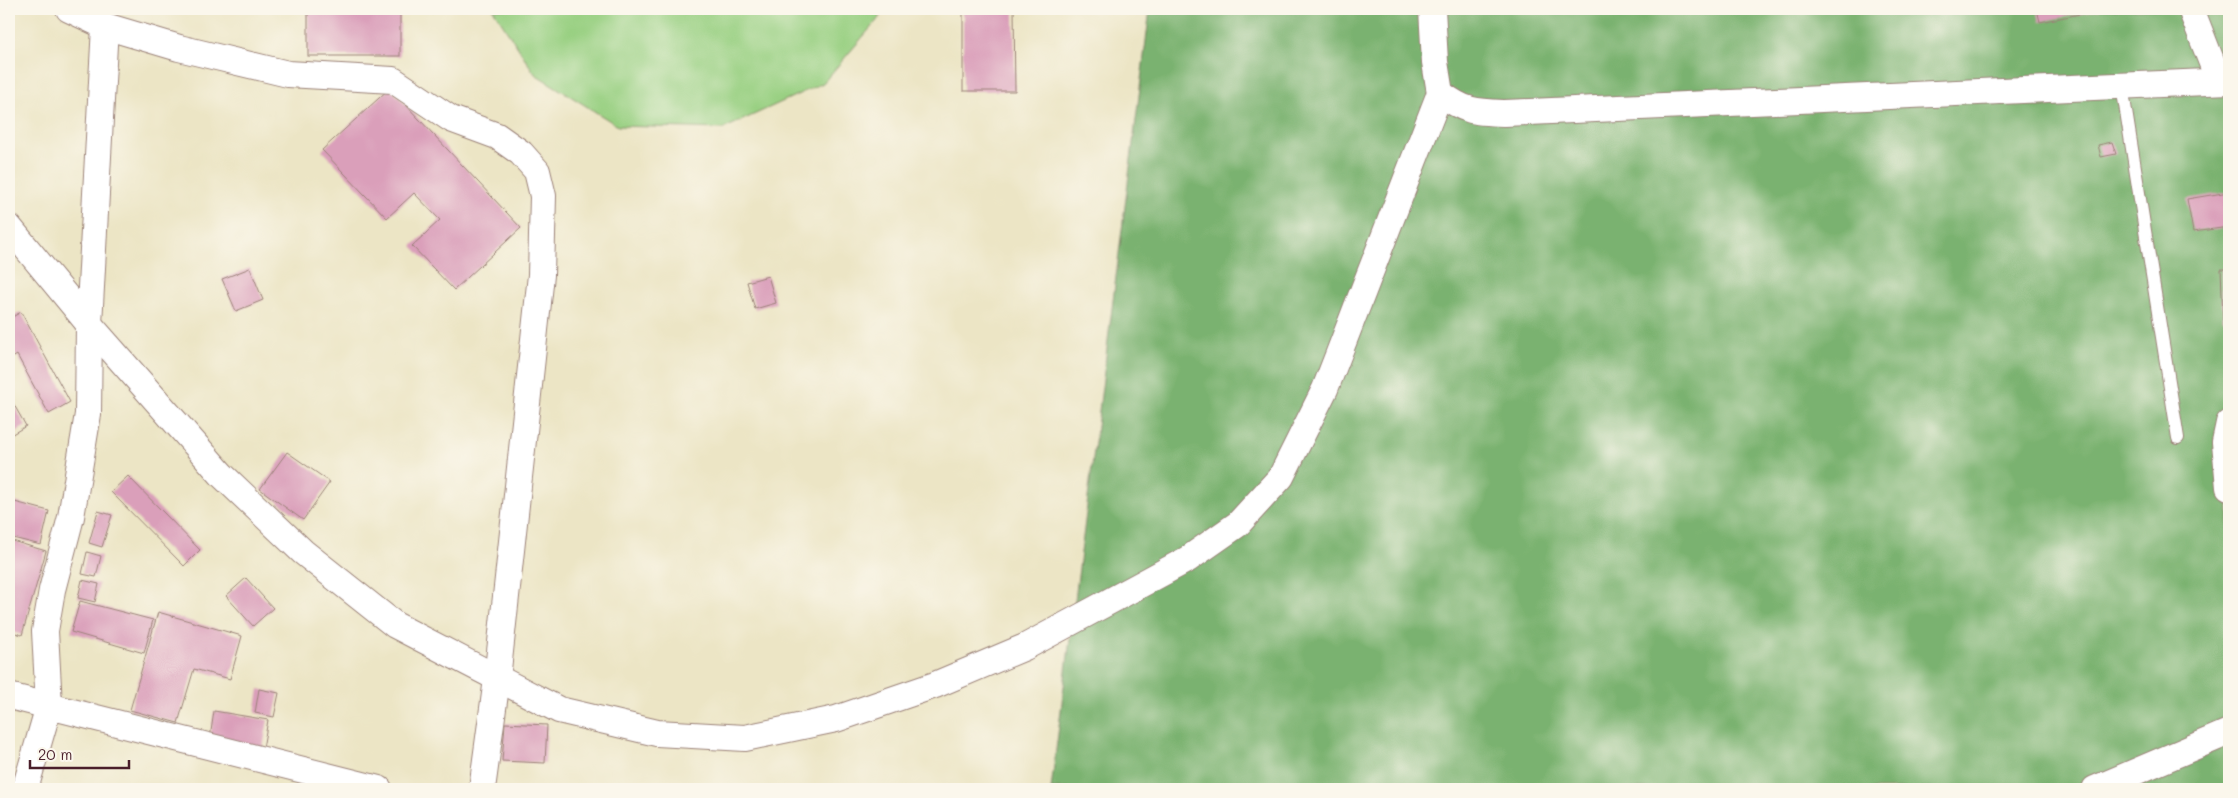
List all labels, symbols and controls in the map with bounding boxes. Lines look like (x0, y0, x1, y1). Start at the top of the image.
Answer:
scale bar (30, 738, 129, 770)
text: 20 m (38, 744, 72, 764)

